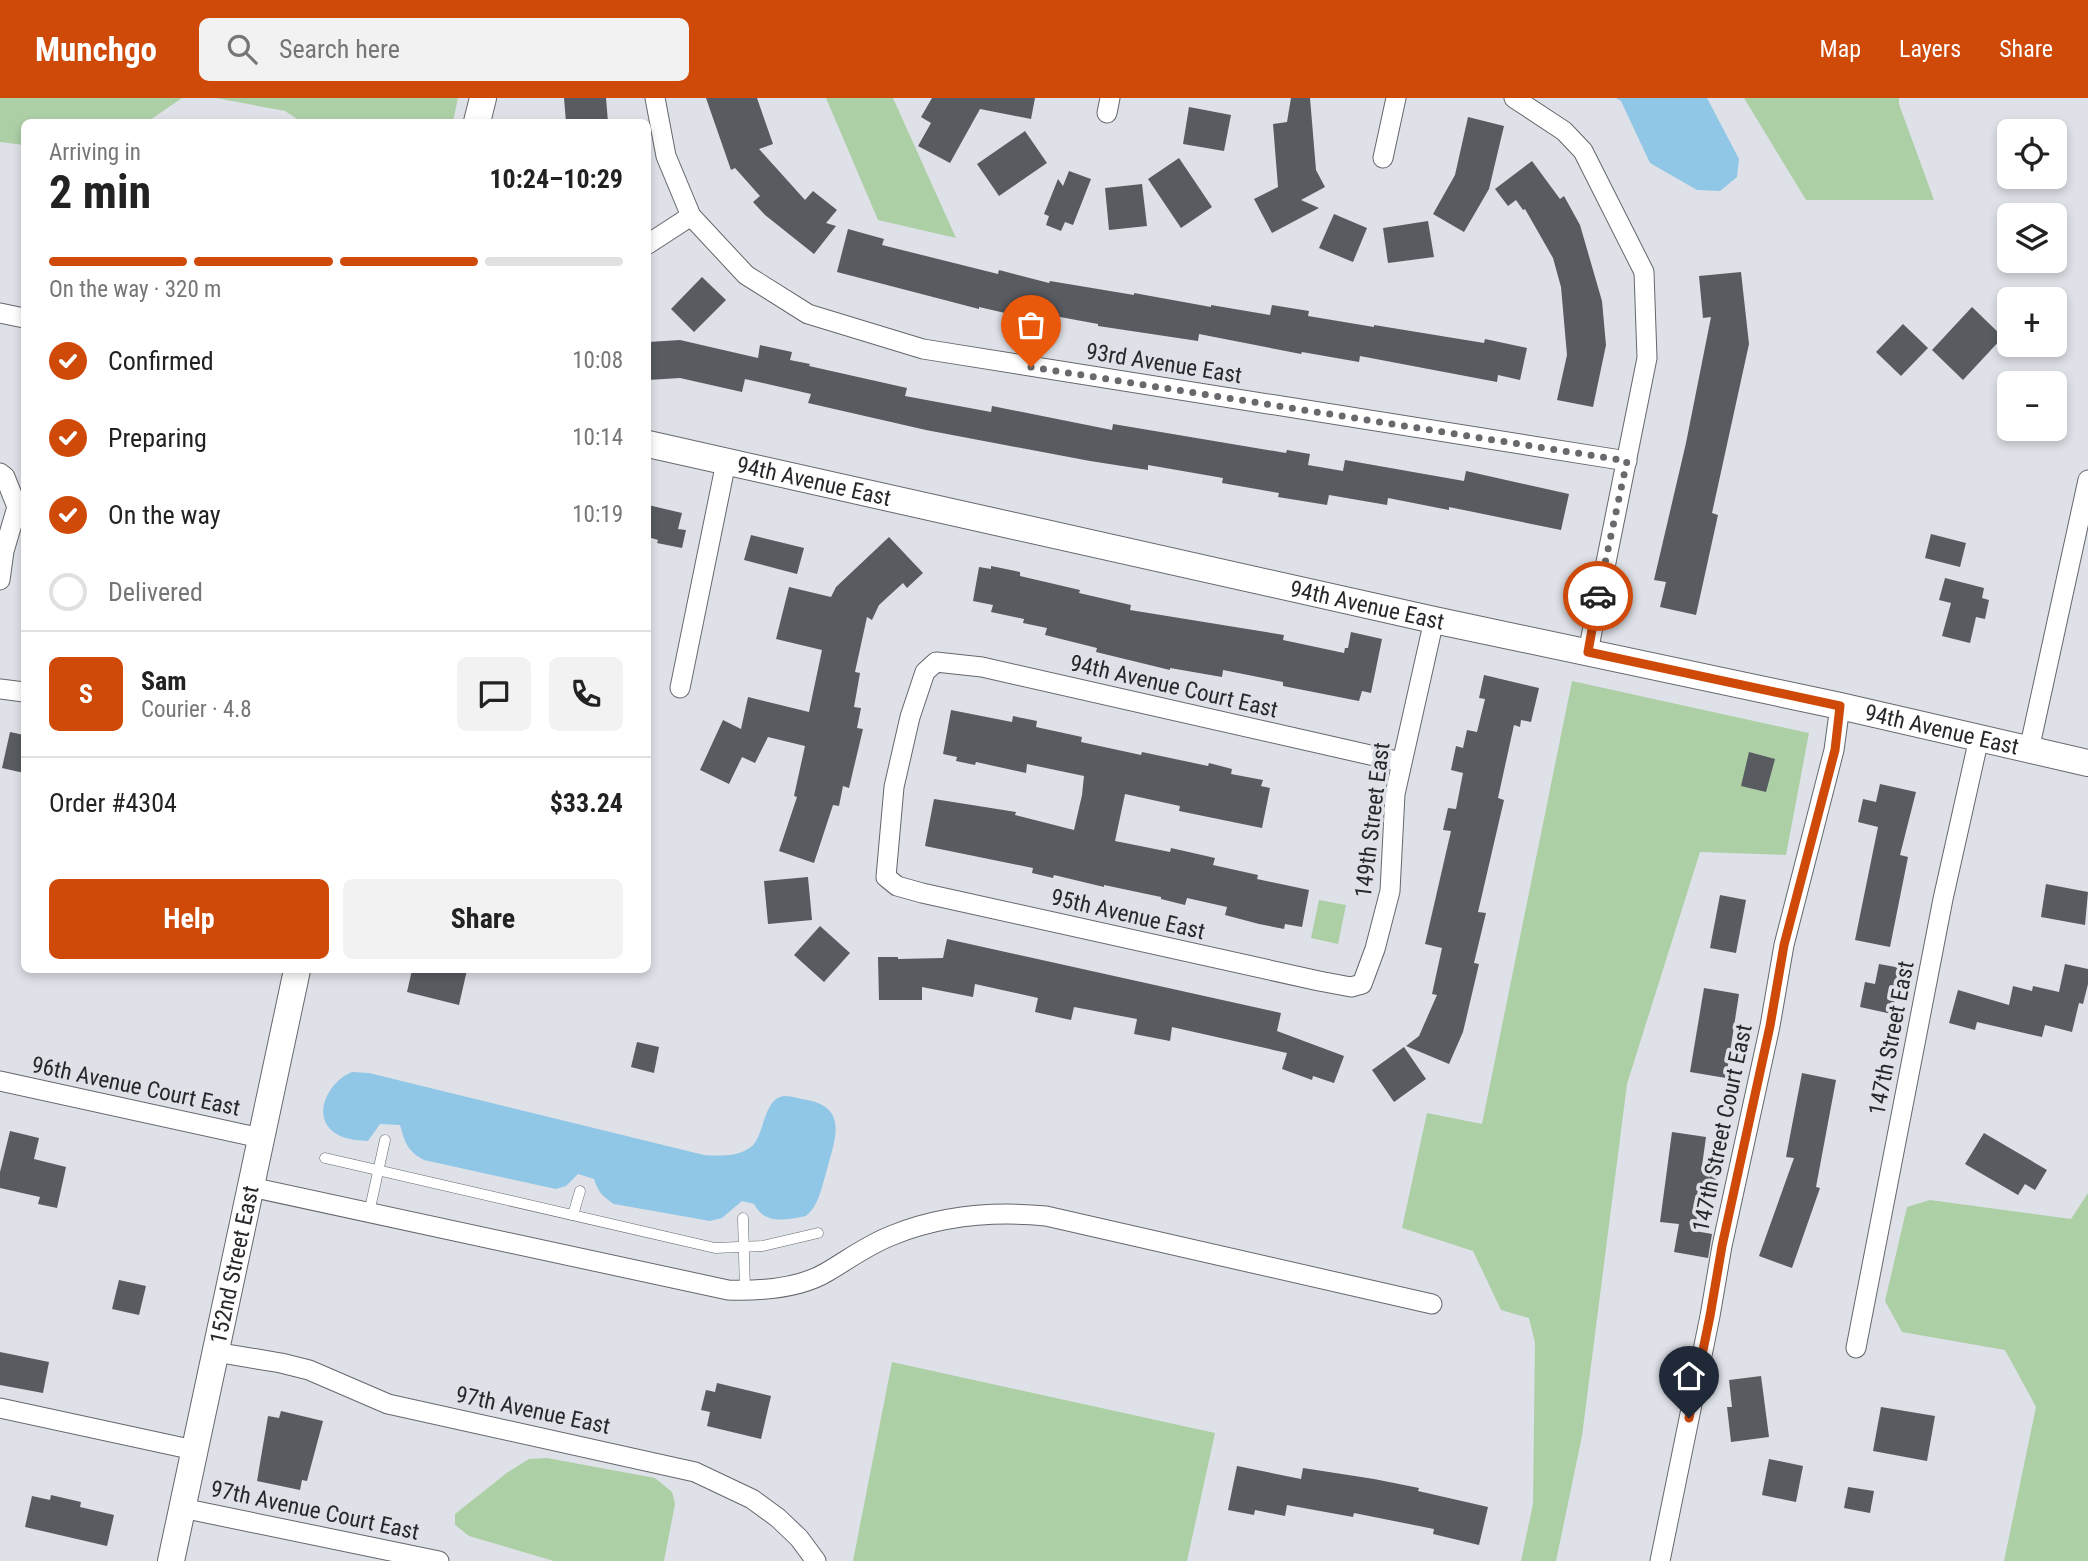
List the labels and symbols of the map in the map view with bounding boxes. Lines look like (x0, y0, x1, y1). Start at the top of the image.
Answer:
pin (1001, 295, 1061, 367)
street label: 93rd Avenue East (1084, 338, 1244, 389)
street label: 94th Avenue East (734, 451, 893, 512)
courier (1563, 561, 1633, 631)
street label: 94th Avenue East (1287, 575, 1447, 636)
street label: 94th Avenue Court East (1067, 649, 1280, 724)
street label: 94th Avenue East (1862, 699, 2021, 761)
street label: 149th Street East (1350, 741, 1395, 899)
street label: 95th Avenue East (1048, 884, 1207, 945)
street label: 147th Street East (1863, 959, 1920, 1117)
street label: 147th Street Court East (1687, 1022, 1758, 1234)
street label: 96th Avenue Court East (29, 1051, 243, 1122)
street label: 152nd Street East (205, 1183, 265, 1346)
pin (1659, 1346, 1719, 1418)
street label: 97th Avenue East (453, 1381, 613, 1440)
street label: 97th Avenue Court East (208, 1475, 422, 1546)

